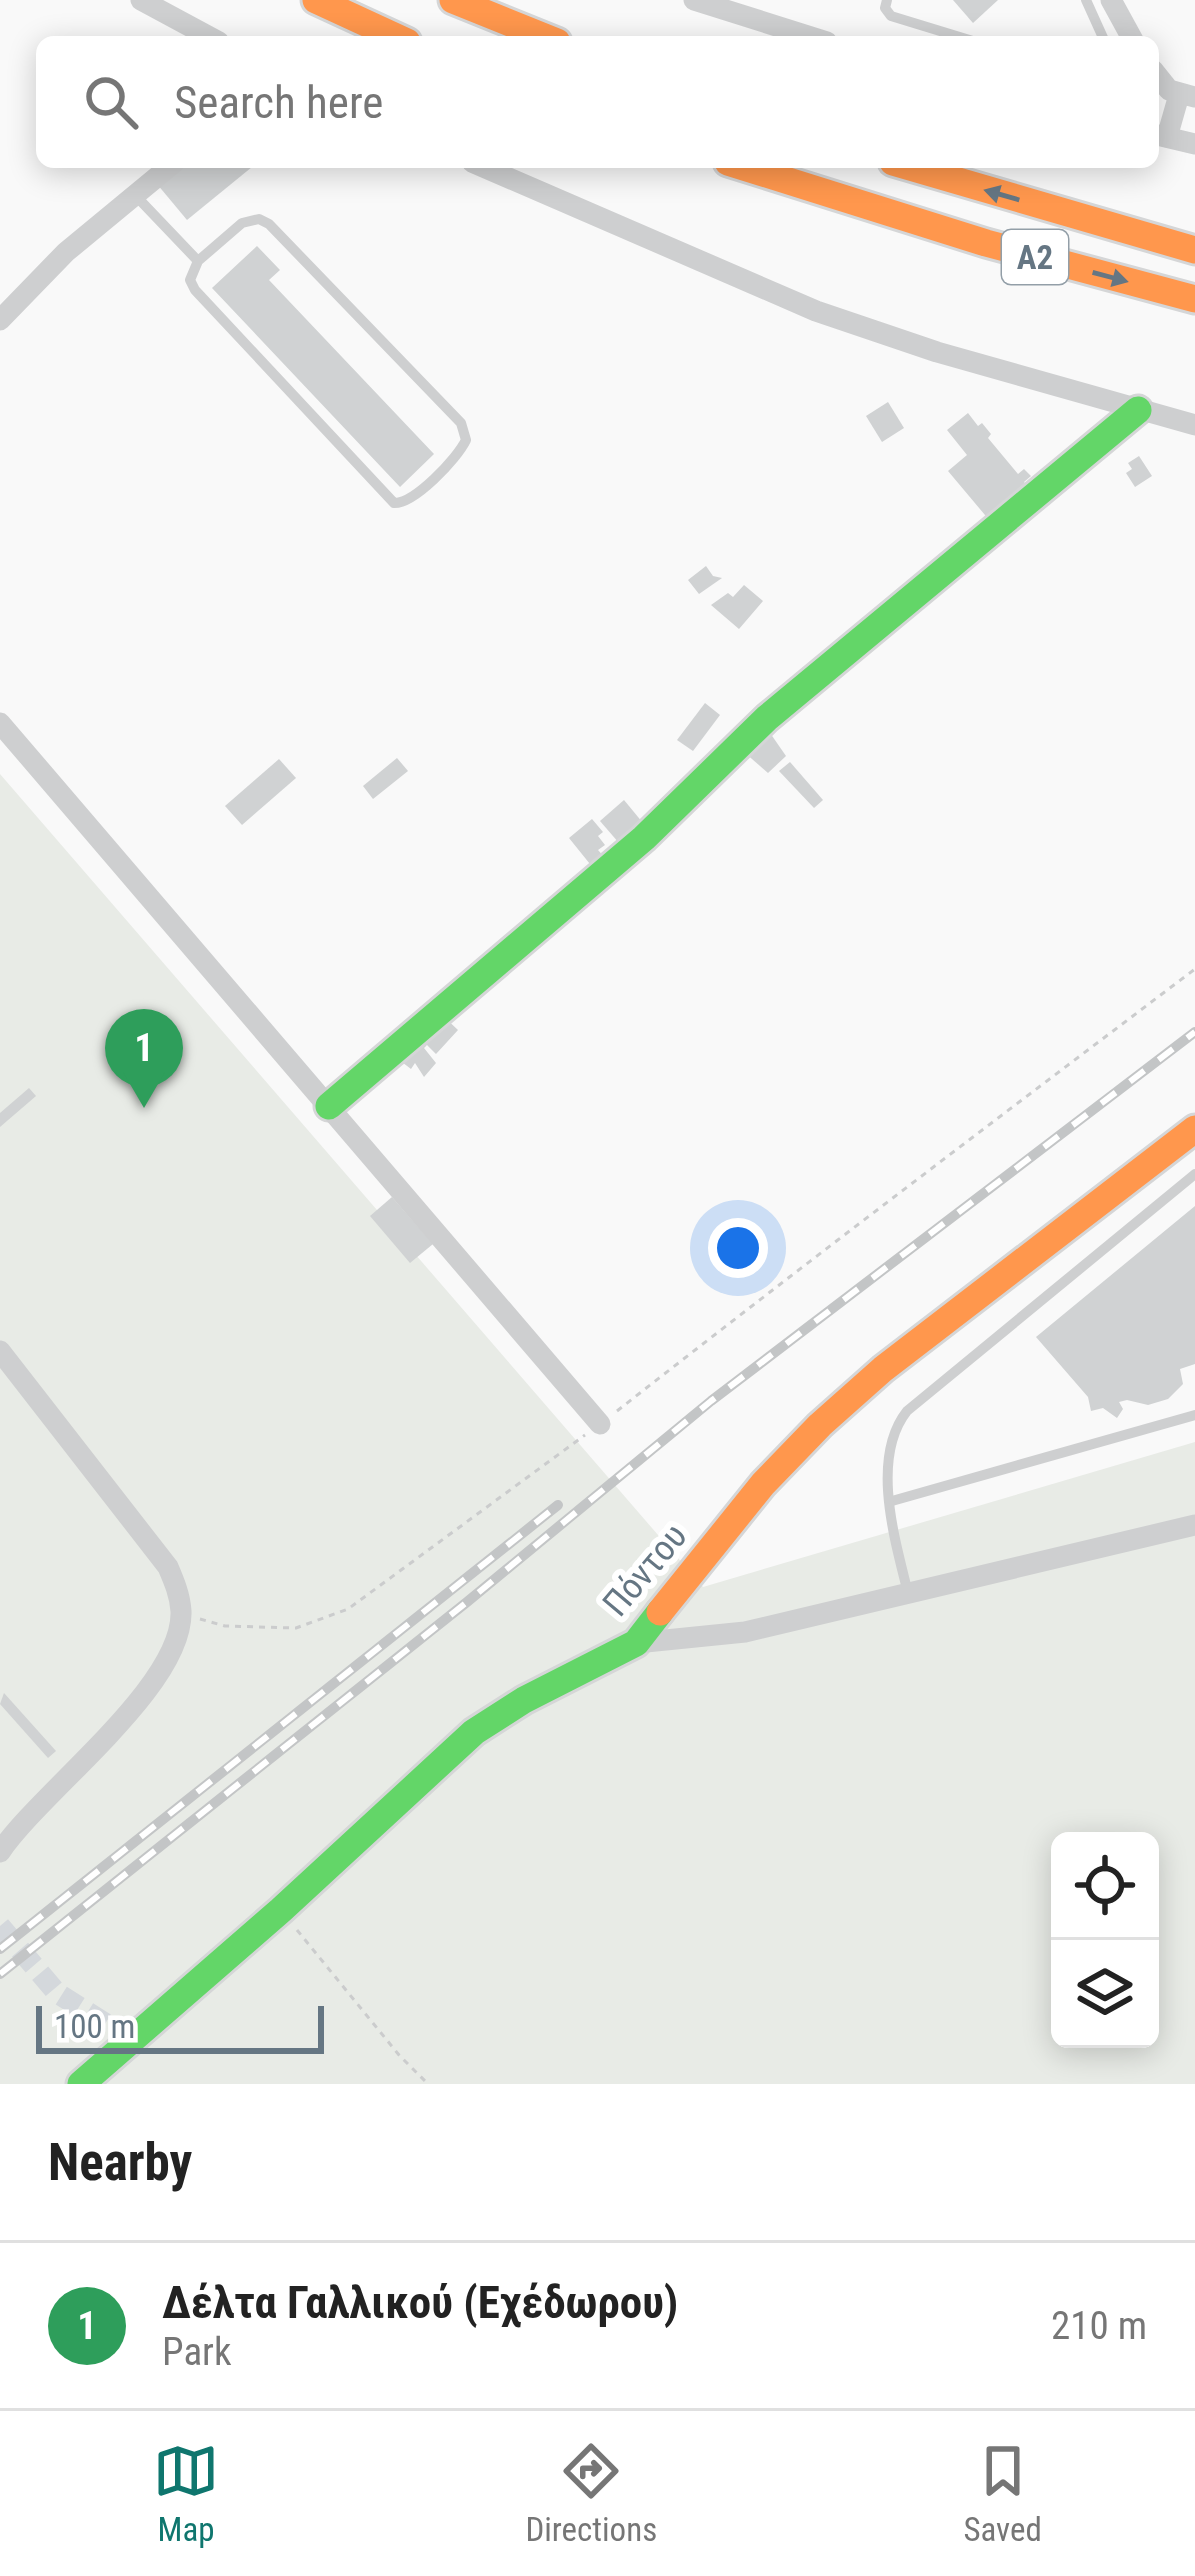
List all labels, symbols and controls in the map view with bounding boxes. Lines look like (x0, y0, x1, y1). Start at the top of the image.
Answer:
search box (36, 36, 1159, 168)
icon: search (78, 69, 144, 135)
text: Search here (174, 76, 383, 129)
one-way arrow (983, 185, 1019, 203)
road number: Α2 (1002, 230, 1068, 284)
one-way arrow (1092, 268, 1129, 287)
pin: 1 (105, 1009, 183, 1108)
your location (708, 1218, 768, 1278)
street label: Πόντου (594, 1515, 696, 1625)
map controls (1051, 1832, 1159, 2048)
button: locate (1051, 1832, 1159, 1940)
button: layers (1051, 1940, 1159, 2048)
scale bar (36, 2000, 324, 2053)
text: 100 m (54, 2007, 135, 2046)
text: Nearby (48, 2133, 192, 2192)
text: Δέλτα Γαλλικού (Εχέδωρου) (162, 2276, 678, 2329)
text: 1 (77, 2303, 97, 2349)
text: 210 m (1051, 2303, 1147, 2349)
text: Park (162, 2329, 232, 2375)
tab: Map (153, 2438, 219, 2549)
tab: Directions (525, 2438, 657, 2549)
tab: Saved (963, 2438, 1042, 2549)

